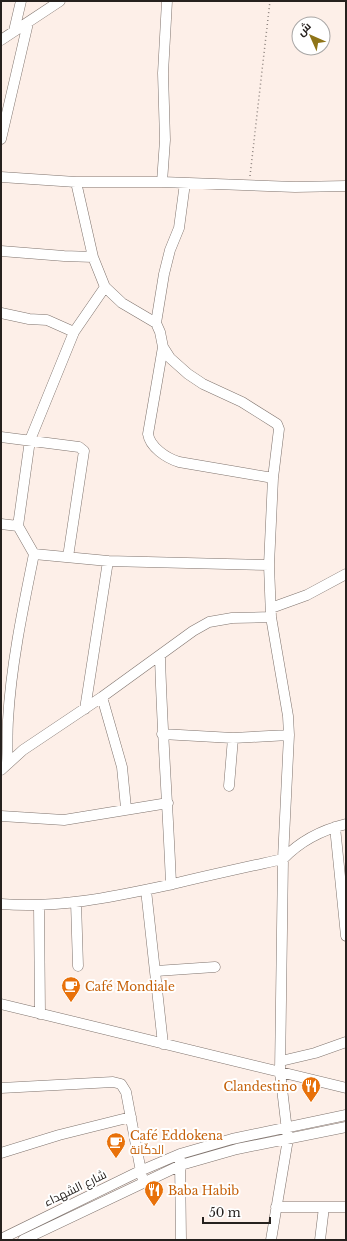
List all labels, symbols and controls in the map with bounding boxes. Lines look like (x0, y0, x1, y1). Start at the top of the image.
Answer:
north arrow (291, 16, 331, 56)
text: ش (294, 19, 314, 39)
cafe icon: Café Mondiale (60, 975, 82, 1003)
place label: Café Mondiale (85, 979, 175, 994)
restaurant icon: Clandestino (300, 1075, 322, 1103)
place label: Clandestino (223, 1079, 297, 1094)
place label: Café Eddokena الدكّانة (130, 1128, 223, 1157)
cafe icon: Café Eddokena الدكّانة (105, 1131, 127, 1159)
street label: شارع الشهداء (41, 1166, 109, 1210)
restaurant icon: Baba Habib (143, 1179, 165, 1207)
place label: Baba Habib (168, 1183, 239, 1198)
scale bar (203, 1199, 270, 1225)
text: 50 m (209, 1205, 241, 1220)

